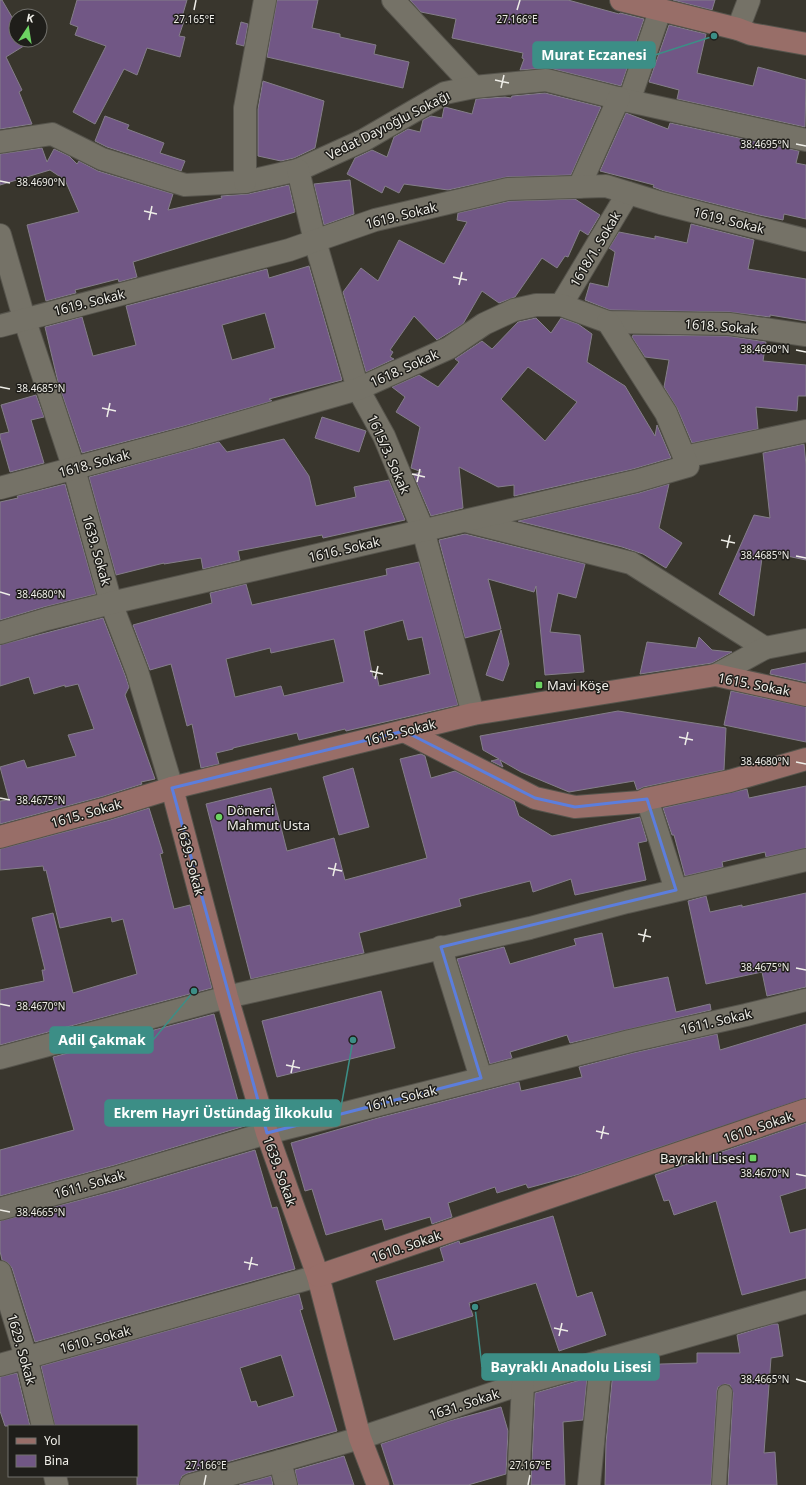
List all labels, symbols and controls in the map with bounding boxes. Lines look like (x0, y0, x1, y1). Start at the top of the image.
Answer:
north arrow (8, 8, 48, 48)
text: K (25, 10, 36, 26)
text: 27.165°E (173, 12, 215, 26)
text: 27.166°E (496, 12, 538, 26)
callout: Murat Eczanesi (533, 42, 655, 68)
text: Murat Eczanesi (541, 45, 647, 64)
street label: Vedat Dayıoğlu Sokağı (323, 86, 453, 164)
text: 38.4695°N (741, 137, 789, 151)
text: 38.4690°N (17, 175, 65, 189)
street label: 1619. Sokak (364, 197, 439, 233)
street label: 1619. Sokak (692, 202, 767, 238)
street label: 1618/1. Sokak (565, 208, 625, 290)
street label: 1619. Sokak (52, 284, 127, 320)
street label: 1618. Sokak (684, 314, 758, 338)
text: 38.4690°N (741, 342, 789, 356)
street label: 1618. Sokak (367, 345, 441, 391)
text: 38.4685°N (17, 381, 65, 395)
street label: 1615/3. Sokak (363, 411, 415, 497)
street label: 1618. Sokak (57, 445, 132, 481)
street label: 1639. Sokak (78, 513, 116, 588)
street label: 1616. Sokak (307, 532, 382, 566)
text: 38.4685°N (741, 548, 789, 562)
text: 38.4680°N (17, 587, 65, 601)
street label: 1615. Sokak (717, 668, 791, 700)
place label: Mavi Köşe (547, 676, 609, 694)
marker: Mavi Köşe (534, 680, 544, 690)
street label: 1615. Sokak (363, 714, 438, 750)
text: 38.4680°N (741, 754, 789, 768)
text: 38.4675°N (17, 793, 65, 807)
street label: 1615. Sokak (49, 794, 124, 832)
place label: Dönerci Mahmut Usta (227, 801, 310, 834)
marker: Dönerci Mahmut Usta (214, 812, 224, 822)
street label: 1639. Sokak (173, 823, 209, 898)
text: 38.4675°N (741, 960, 789, 974)
text: 38.4670°N (17, 999, 65, 1013)
street label: 1611. Sokak (679, 1004, 754, 1038)
callout: Adil Çakmak (50, 1027, 153, 1053)
text: Adil Çakmak (58, 1030, 146, 1049)
street label: 1611. Sokak (364, 1080, 439, 1116)
callout: Ekrem Hayri Üstündağ İlkokulu (105, 1100, 340, 1126)
text: Ekrem Hayri Üstündağ İlkokulu (113, 1103, 333, 1122)
street label: 1610. Sokak (721, 1107, 795, 1147)
street label: 1639. Sokak (259, 1134, 301, 1208)
place label: Bayraklı Lisesi (660, 1149, 745, 1167)
marker: Bayraklı Lisesi (748, 1153, 758, 1163)
street label: 1611. Sokak (52, 1165, 127, 1203)
text: 38.4670°N (741, 1166, 789, 1180)
text: 38.4665°N (17, 1205, 65, 1219)
street label: 1610. Sokak (369, 1226, 443, 1266)
street label: 1629. Sokak (3, 1312, 41, 1387)
street label: 1610. Sokak (58, 1321, 133, 1357)
callout: Bayraklı Anadolu Lisesi (482, 1354, 659, 1380)
text: Bayraklı Anadolu Lisesi (490, 1357, 652, 1376)
text: 38.4665°N (741, 1372, 789, 1386)
street label: 1631. Sokak (427, 1384, 501, 1424)
legend (8, 1425, 138, 1477)
text: Yol (44, 1432, 61, 1449)
text: Bina (44, 1452, 69, 1469)
text: 27.166°E (185, 1458, 227, 1472)
text: 27.167°E (509, 1458, 551, 1472)

